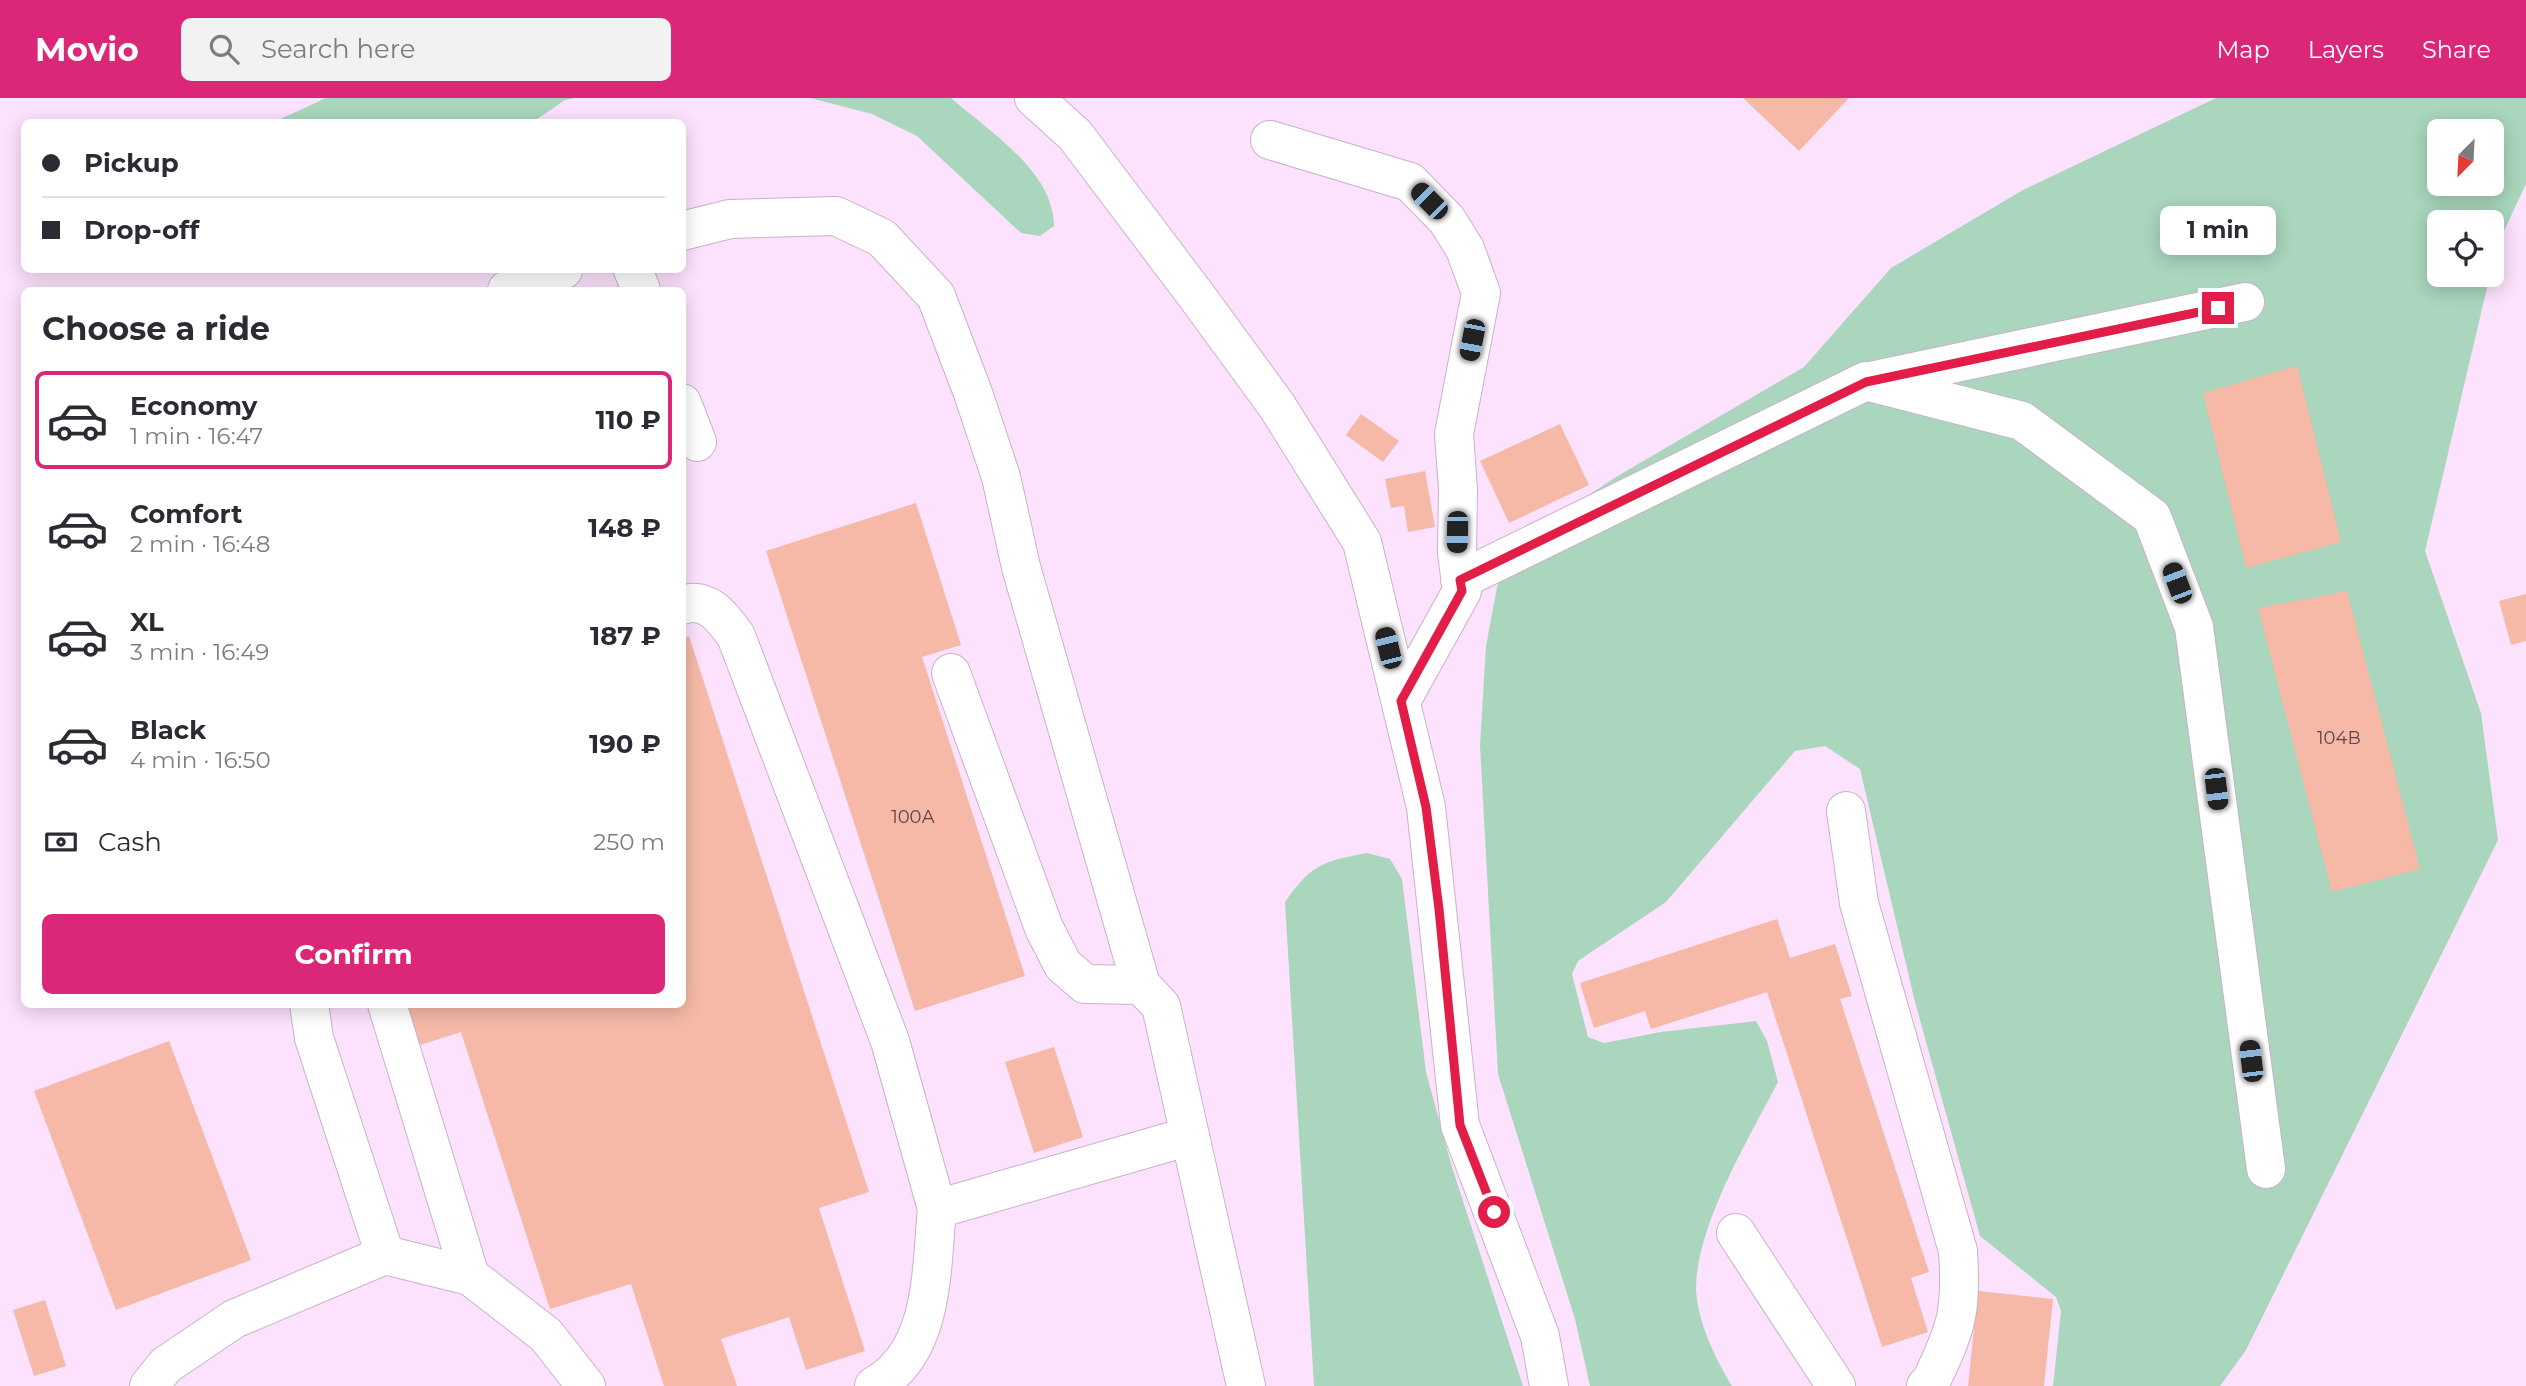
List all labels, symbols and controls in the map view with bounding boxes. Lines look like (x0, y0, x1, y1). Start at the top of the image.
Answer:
search box (181, 18, 671, 81)
text: Movio (35, 29, 139, 69)
icon: search (205, 30, 243, 68)
text: Search here (261, 33, 416, 65)
text: Map (2216, 35, 2270, 64)
text: Layers (2308, 35, 2384, 64)
text: Share (2422, 35, 2491, 64)
north arrow (2427, 119, 2504, 196)
map controls (2427, 119, 2504, 287)
text: Pickup (84, 147, 179, 179)
car (1407, 179, 1452, 223)
callout: 1 min (2160, 206, 2276, 256)
button: locate (2427, 210, 2504, 287)
text: Drop-off (84, 214, 199, 246)
text: 1 min (2187, 216, 2249, 244)
route end (2202, 292, 2234, 324)
text: Choose a ride (42, 309, 270, 348)
car (1458, 317, 1487, 363)
icon: car (46, 389, 109, 452)
text: Economy (130, 390, 257, 422)
text: 110 ₽ (595, 404, 661, 436)
text: 1 min · 16:47 (130, 422, 263, 450)
icon: car (46, 497, 109, 560)
text: Comfort (130, 498, 242, 530)
car (1447, 511, 1468, 553)
text: 148 ₽ (588, 512, 661, 544)
text: 2 min · 16:48 (130, 530, 270, 558)
car (2160, 560, 2195, 606)
icon: car (46, 605, 109, 668)
text: XL (130, 606, 164, 638)
text: 187 ₽ (590, 620, 661, 652)
car (1373, 625, 1404, 671)
text: 3 min · 16:49 (130, 638, 269, 666)
icon: car (46, 713, 109, 776)
text: Black (130, 714, 206, 746)
house number: 104В (2317, 727, 2361, 749)
text: 190 ₽ (589, 728, 661, 760)
text: 4 min · 16:50 (130, 746, 271, 774)
car (2204, 767, 2229, 811)
house number: 100А (891, 806, 935, 828)
icon: cash (42, 823, 80, 861)
text: Cash (98, 826, 162, 858)
text: 250 m (593, 828, 665, 856)
button: Confirm (42, 914, 665, 994)
car (2239, 1039, 2264, 1083)
route start (1478, 1196, 1510, 1228)

